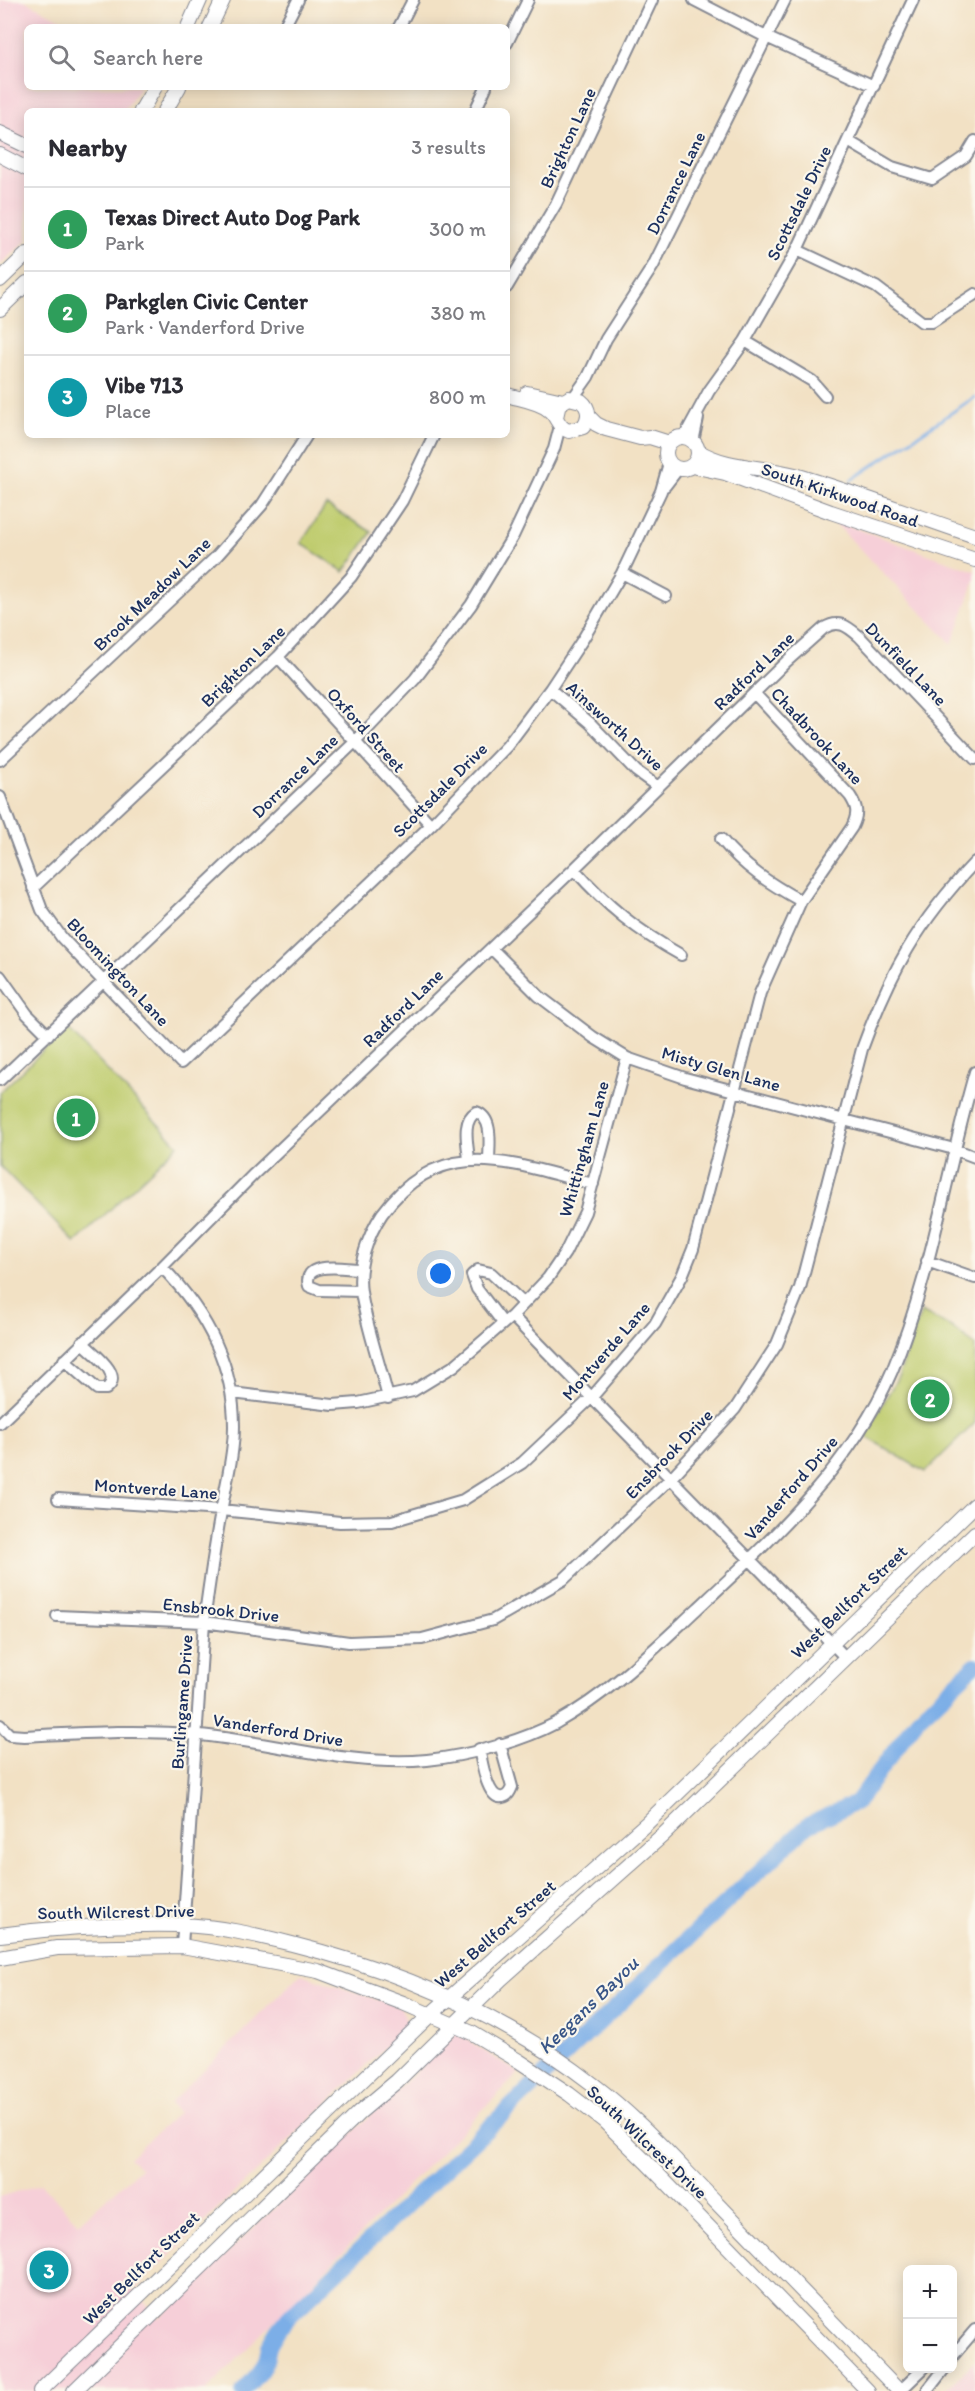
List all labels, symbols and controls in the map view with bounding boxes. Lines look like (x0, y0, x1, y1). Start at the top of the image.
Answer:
search box (24, 24, 510, 90)
icon: search (45, 41, 78, 74)
text: Search here (93, 44, 203, 71)
street label: Brighton Lane (535, 84, 601, 192)
street label: Dorrance Lane (642, 128, 710, 238)
text: Nearby (48, 131, 127, 163)
text: 3 results (411, 135, 486, 159)
street label: Scottsdale Drive (762, 142, 836, 264)
text: Texas Direct Auto Dog Park (105, 204, 360, 231)
text: 1 (63, 217, 72, 241)
text: 300 m (429, 217, 486, 241)
text: Park (105, 231, 144, 255)
text: Parkglen Civic Center (105, 288, 308, 315)
text: 2 (62, 301, 73, 325)
text: 380 m (431, 301, 486, 325)
text: Park · Vanderford Drive (105, 315, 305, 339)
text: Vibe 713 (105, 372, 184, 399)
text: 3 (62, 385, 73, 409)
text: 800 m (429, 385, 486, 409)
text: Place (105, 399, 151, 423)
street label: South Kirkwood Road (758, 458, 922, 532)
street label: Brook Meadow Lane (89, 532, 215, 656)
street label: Dunfield Lane (861, 617, 951, 711)
street label: Brighton Lane (196, 620, 290, 712)
street label: Radford Lane (709, 627, 799, 715)
street label: Ainsworth Drive (562, 676, 668, 776)
street label: Oxford Street (322, 683, 410, 777)
street label: Chadbrook Lane (766, 683, 868, 789)
street label: Dorrance Lane (247, 729, 343, 823)
street label: Scottsdale Drive (388, 738, 492, 842)
street label: Bloomington Lane (62, 913, 174, 1031)
street label: Radford Lane (358, 964, 448, 1052)
street label: Misty Glen Lane (659, 1042, 783, 1096)
street label: Whittingham Lane (554, 1078, 614, 1220)
pin: 1 (56, 1096, 96, 1140)
your location (426, 1259, 455, 1288)
street label: Montverde Lane (557, 1297, 655, 1405)
pin: 2 (910, 1376, 950, 1422)
street label: Ensbrook Drive (621, 1404, 717, 1504)
street label: Vanderford Drive (739, 1431, 843, 1545)
street label: Montverde Lane (93, 1474, 219, 1504)
street label: West Bellfort Street (786, 1540, 912, 1663)
street label: Ensbrook Drive (162, 1593, 280, 1627)
street label: Burlingame Drive (166, 1634, 198, 1770)
street label: Vanderford Drive (211, 1709, 345, 1751)
street label: West Bellfort Street (430, 1875, 561, 1993)
street label: South Wilcrest Drive (37, 1900, 195, 1924)
water label: Keegans Bayou (533, 1950, 644, 2059)
street label: South Wilcrest Drive (582, 2080, 712, 2204)
street label: West Bellfort Street (78, 2206, 204, 2329)
pin: 3 (29, 2248, 68, 2292)
map controls (903, 2265, 957, 2373)
button: + (903, 2265, 957, 2319)
button: − (903, 2319, 957, 2373)

